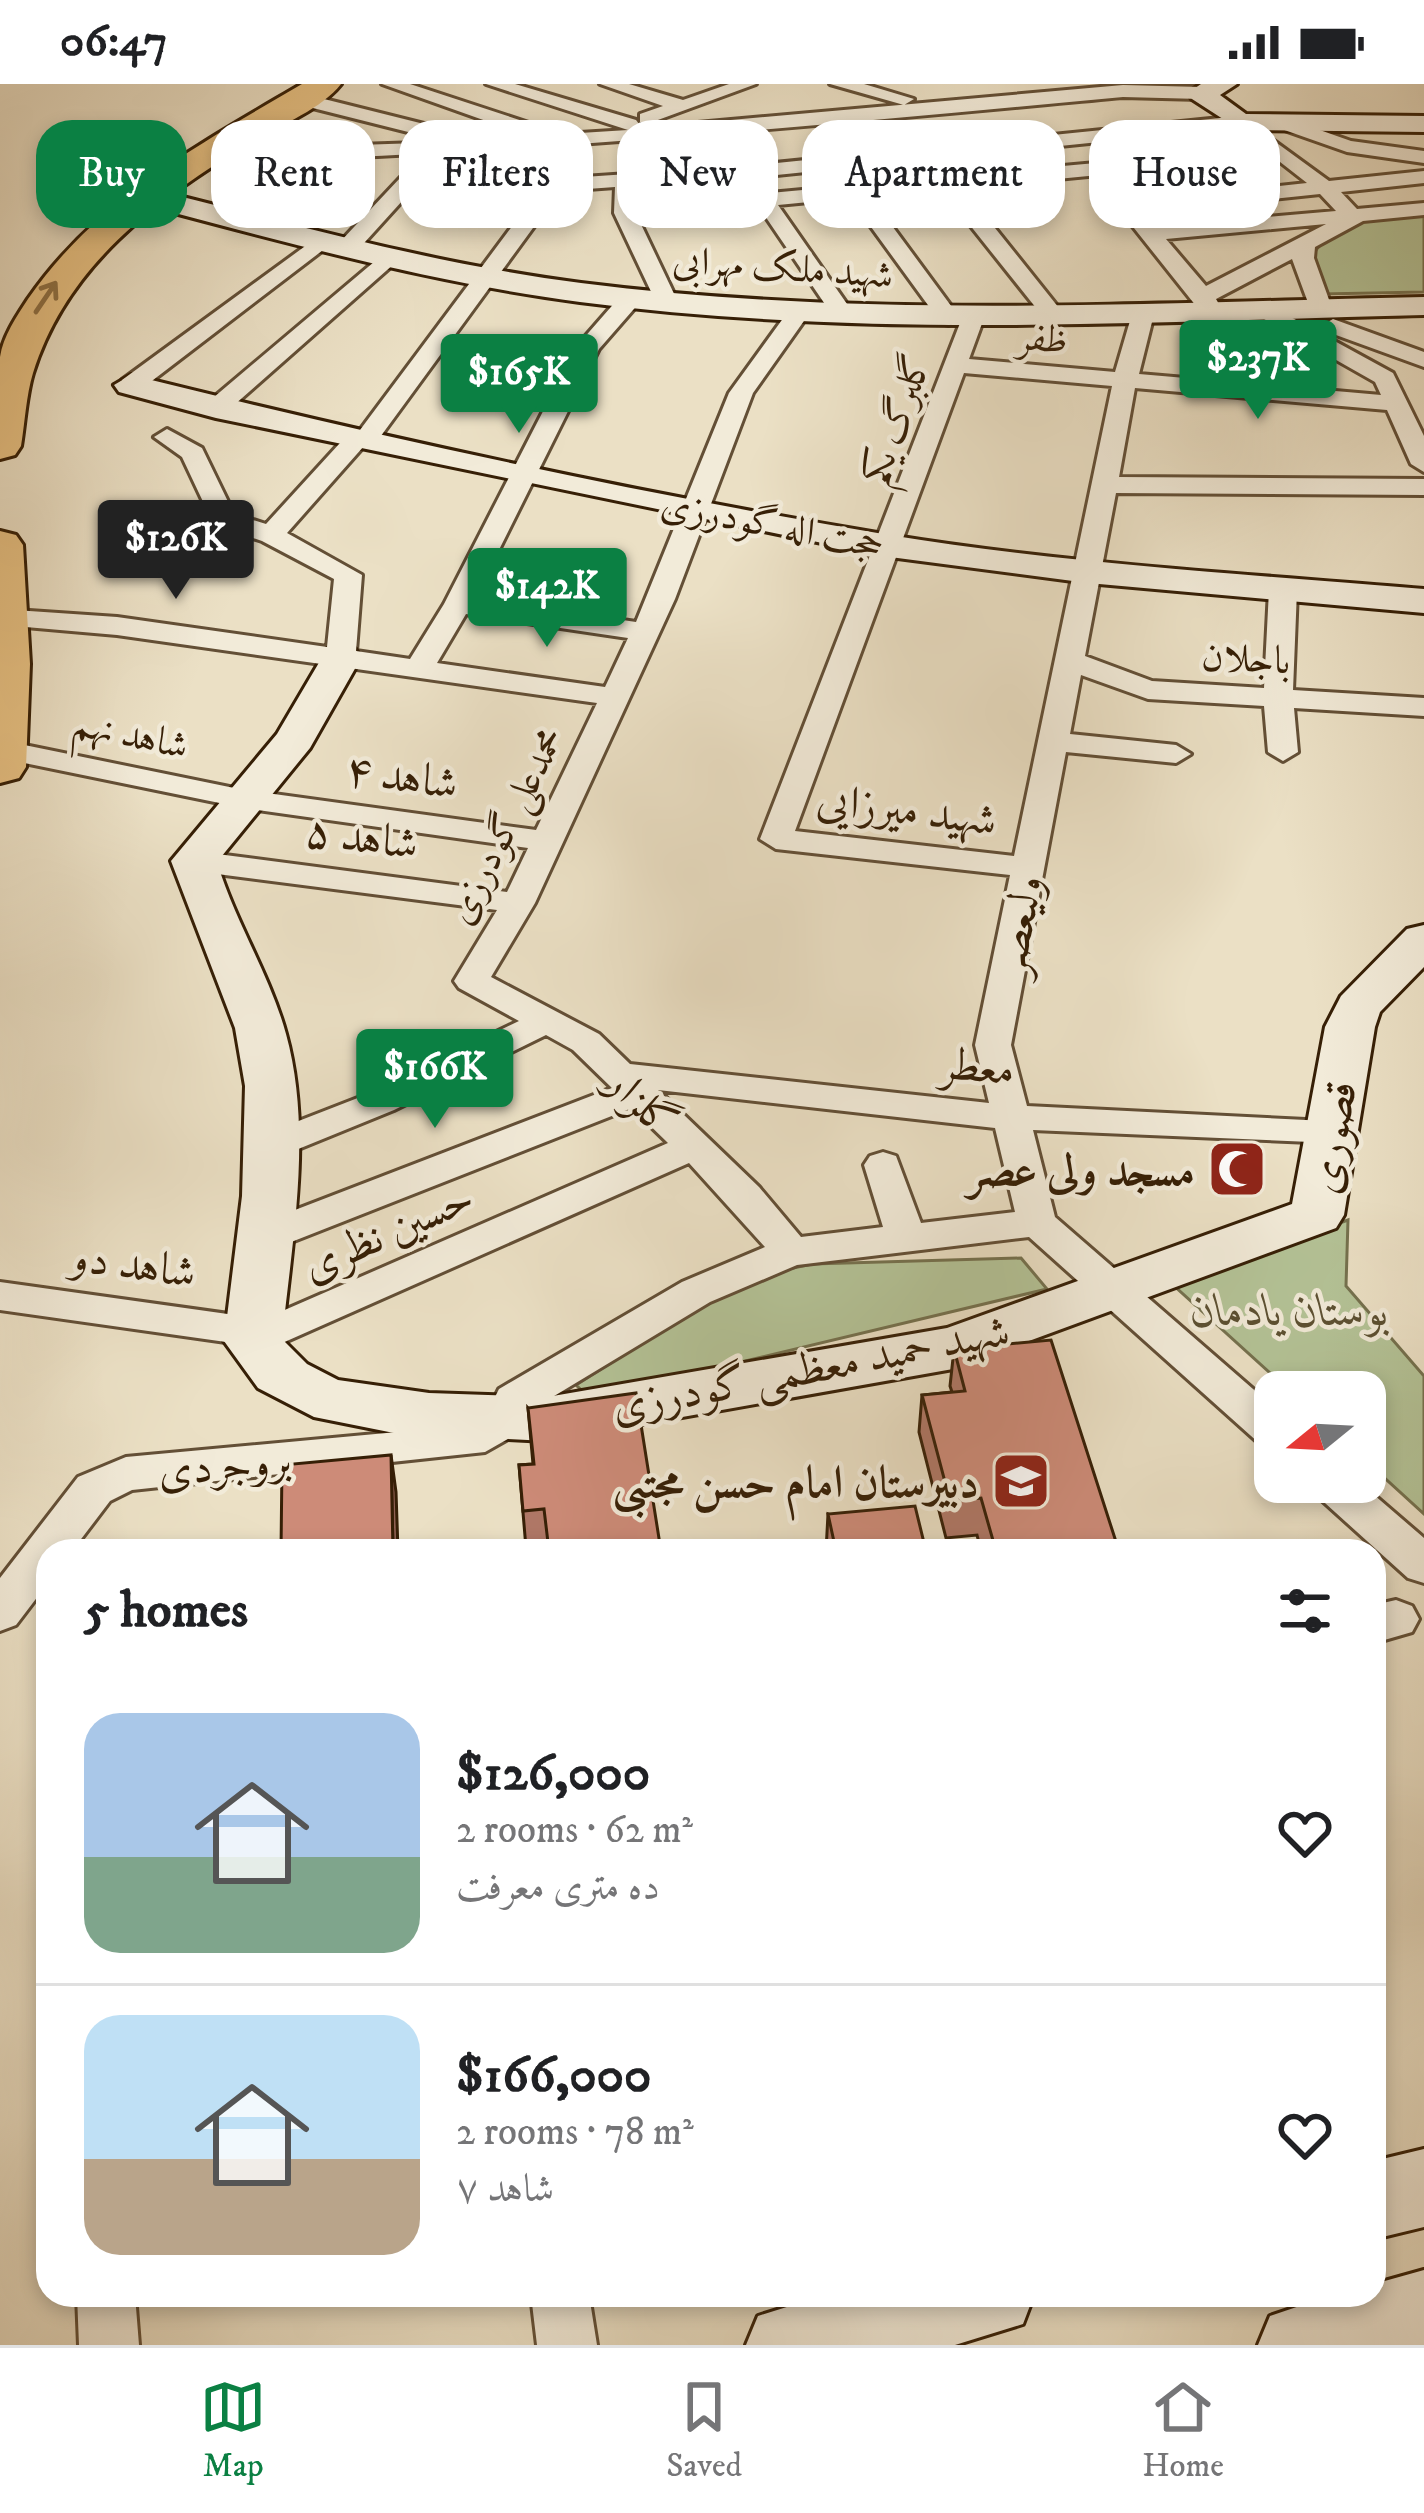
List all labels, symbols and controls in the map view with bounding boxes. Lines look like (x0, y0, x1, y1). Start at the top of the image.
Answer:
text: 06:47 (60, 14, 168, 70)
chip: Buy (36, 120, 187, 228)
chip: Rent (211, 120, 375, 228)
chip: Filters (399, 120, 593, 228)
chip: New (617, 120, 778, 228)
chip: Apartment (802, 120, 1065, 228)
chip: House (1089, 120, 1280, 228)
street label: شهید ملک مهرابی (671, 236, 895, 302)
one-way arrow (33, 280, 58, 314)
street label: ظفر (1012, 313, 1070, 366)
pin: $237K (1174, 320, 1342, 422)
pin: $165K (435, 334, 603, 436)
text: $237K (1207, 334, 1309, 383)
text: $165K (468, 348, 570, 397)
street label: گلبرگ یکم (851, 348, 953, 495)
street label: حجت اله گودرزی (657, 480, 888, 571)
pin: $126K (92, 500, 260, 602)
text: $126K (125, 514, 227, 563)
pin: $142K (463, 548, 631, 650)
text: $142K (495, 562, 599, 611)
street label: باجلان (1200, 633, 1292, 686)
street label: شاهد نهم (66, 699, 193, 781)
street label: محمدعلی گودرزی (436, 720, 578, 933)
street label: شاهد ۴ (342, 742, 462, 814)
street label: شهید میرزایی (813, 772, 1000, 850)
street label: شاهد ۵ (302, 804, 421, 874)
street label: ولیعصر (982, 871, 1057, 984)
pin: $166K (351, 1029, 519, 1131)
street label: معطر (934, 1037, 1017, 1099)
text: $166K (383, 1043, 487, 1092)
street label: گلزار (591, 1052, 689, 1151)
street label: قصوری (1297, 1077, 1371, 1198)
mosque icon: مسجد ولی عصر (1206, 1138, 1268, 1200)
place label: مسجد ولی عصر (963, 1144, 1195, 1200)
street label: حسین نظری (294, 1170, 483, 1295)
street label: شاهد دو (64, 1229, 200, 1302)
park label: بوستان یادمان (1190, 1284, 1390, 1340)
street label: شهید حمید معظمی گودرزی (607, 1304, 1014, 1437)
north arrow (1254, 1371, 1386, 1503)
map controls (1254, 1371, 1386, 1503)
street label: بروجردی (155, 1433, 293, 1501)
school or university icon: دبیرستان امام حسن مجتبی (990, 1450, 1052, 1512)
place label: دبیرستان امام حسن مجتبی (612, 1456, 979, 1521)
icon: filters (1272, 1578, 1338, 1644)
text: 5 homes (84, 1579, 248, 1643)
text: $126,000 (456, 1742, 650, 1806)
icon: home (180, 1761, 324, 1905)
icon: heart (1272, 1800, 1338, 1866)
text: 2 rooms · 62 m² (456, 1806, 693, 1855)
text: ده متری معرفت (456, 1863, 660, 1912)
text: $166,000 (456, 2044, 652, 2108)
icon: home (180, 2063, 324, 2207)
icon: heart (1272, 2102, 1338, 2168)
text: 2 rooms · 78 m² (456, 2108, 694, 2157)
text: شاهد ۷ (456, 2165, 554, 2214)
tab: Map (200, 2374, 266, 2487)
tab: Saved (666, 2374, 742, 2487)
tab: Home (1142, 2374, 1224, 2487)

